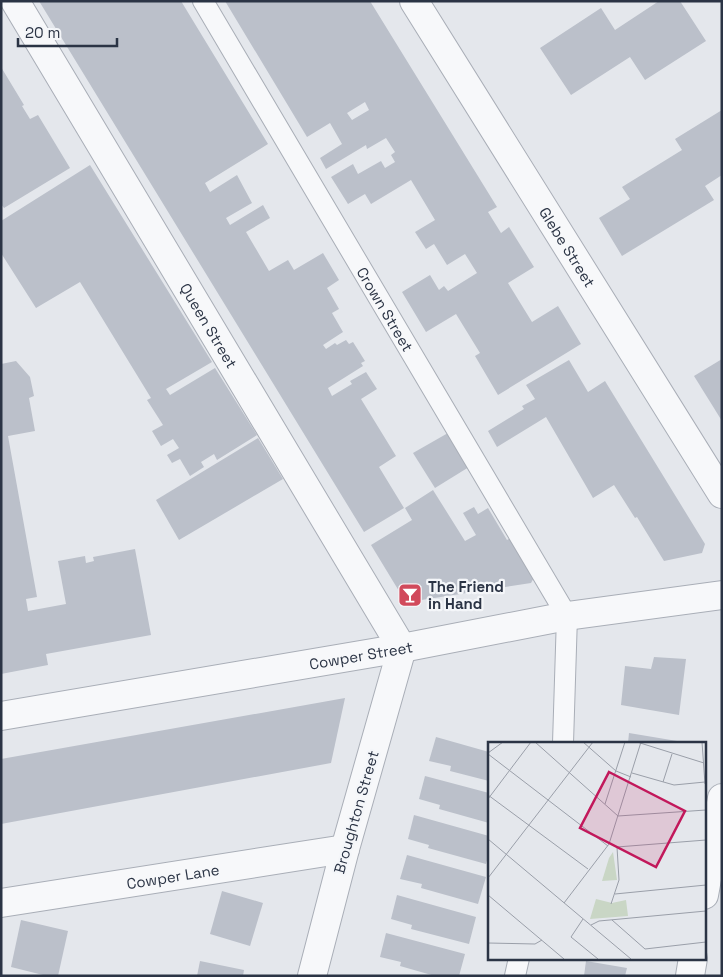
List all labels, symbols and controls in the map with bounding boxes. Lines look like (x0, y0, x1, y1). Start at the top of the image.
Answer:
scale bar (18, 15, 116, 47)
text: 20 m (25, 23, 60, 42)
street label: Glebe Street (536, 203, 600, 291)
street label: Crown Street (353, 263, 418, 355)
street label: Queen Street (176, 279, 242, 372)
place label: The Friend in Hand (428, 577, 504, 613)
bar icon: The Friend in Hand (397, 582, 423, 608)
street label: Cowper Street (308, 637, 414, 673)
inset map (488, 742, 706, 960)
street label: Broughton Street (329, 748, 383, 876)
street label: Cowper Lane (125, 859, 221, 893)

